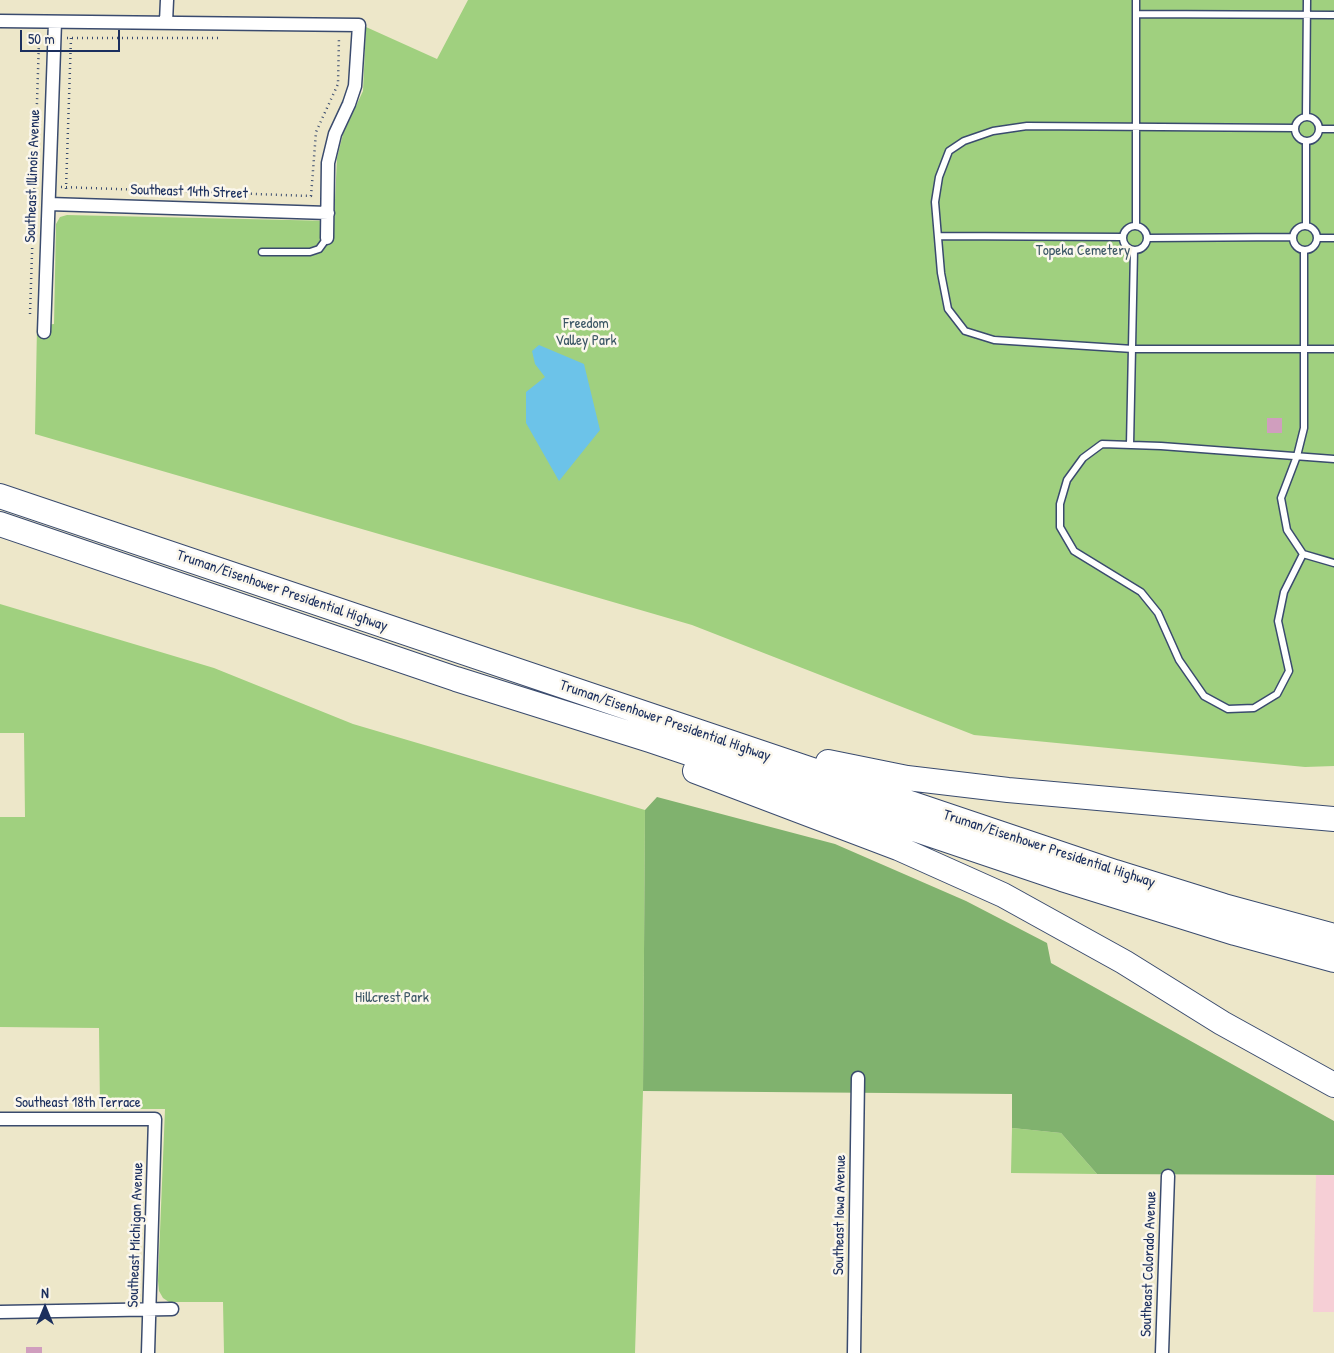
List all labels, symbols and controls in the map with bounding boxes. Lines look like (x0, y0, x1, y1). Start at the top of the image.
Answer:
scale bar (22, 20, 122, 52)
text: 50 m (28, 28, 55, 49)
street label: Southeast Illinois Avenue (22, 109, 44, 243)
street label: Southeast 14th Street (130, 181, 248, 203)
park label: Topeka Cemetery (1036, 242, 1130, 260)
park label: Freedom Valley Park (555, 315, 617, 350)
street label: Truman/Eisenhower Presidential Highway (174, 546, 390, 636)
street label: Truman/Eisenhower Presidential Highway (557, 676, 773, 766)
street label: Truman/Eisenhower Presidential Highway (941, 806, 1157, 892)
park label: Hillcrest Park (355, 989, 429, 1007)
street label: Southeast 18th Terrace (15, 1094, 141, 1112)
street label: Southeast Iowa Avenue (830, 1155, 850, 1275)
street label: Southeast Michigan Avenue (124, 1162, 148, 1308)
street label: Southeast Colorado Avenue (1137, 1191, 1161, 1337)
north arrow (20, 1283, 70, 1333)
text: N (41, 1283, 49, 1302)

